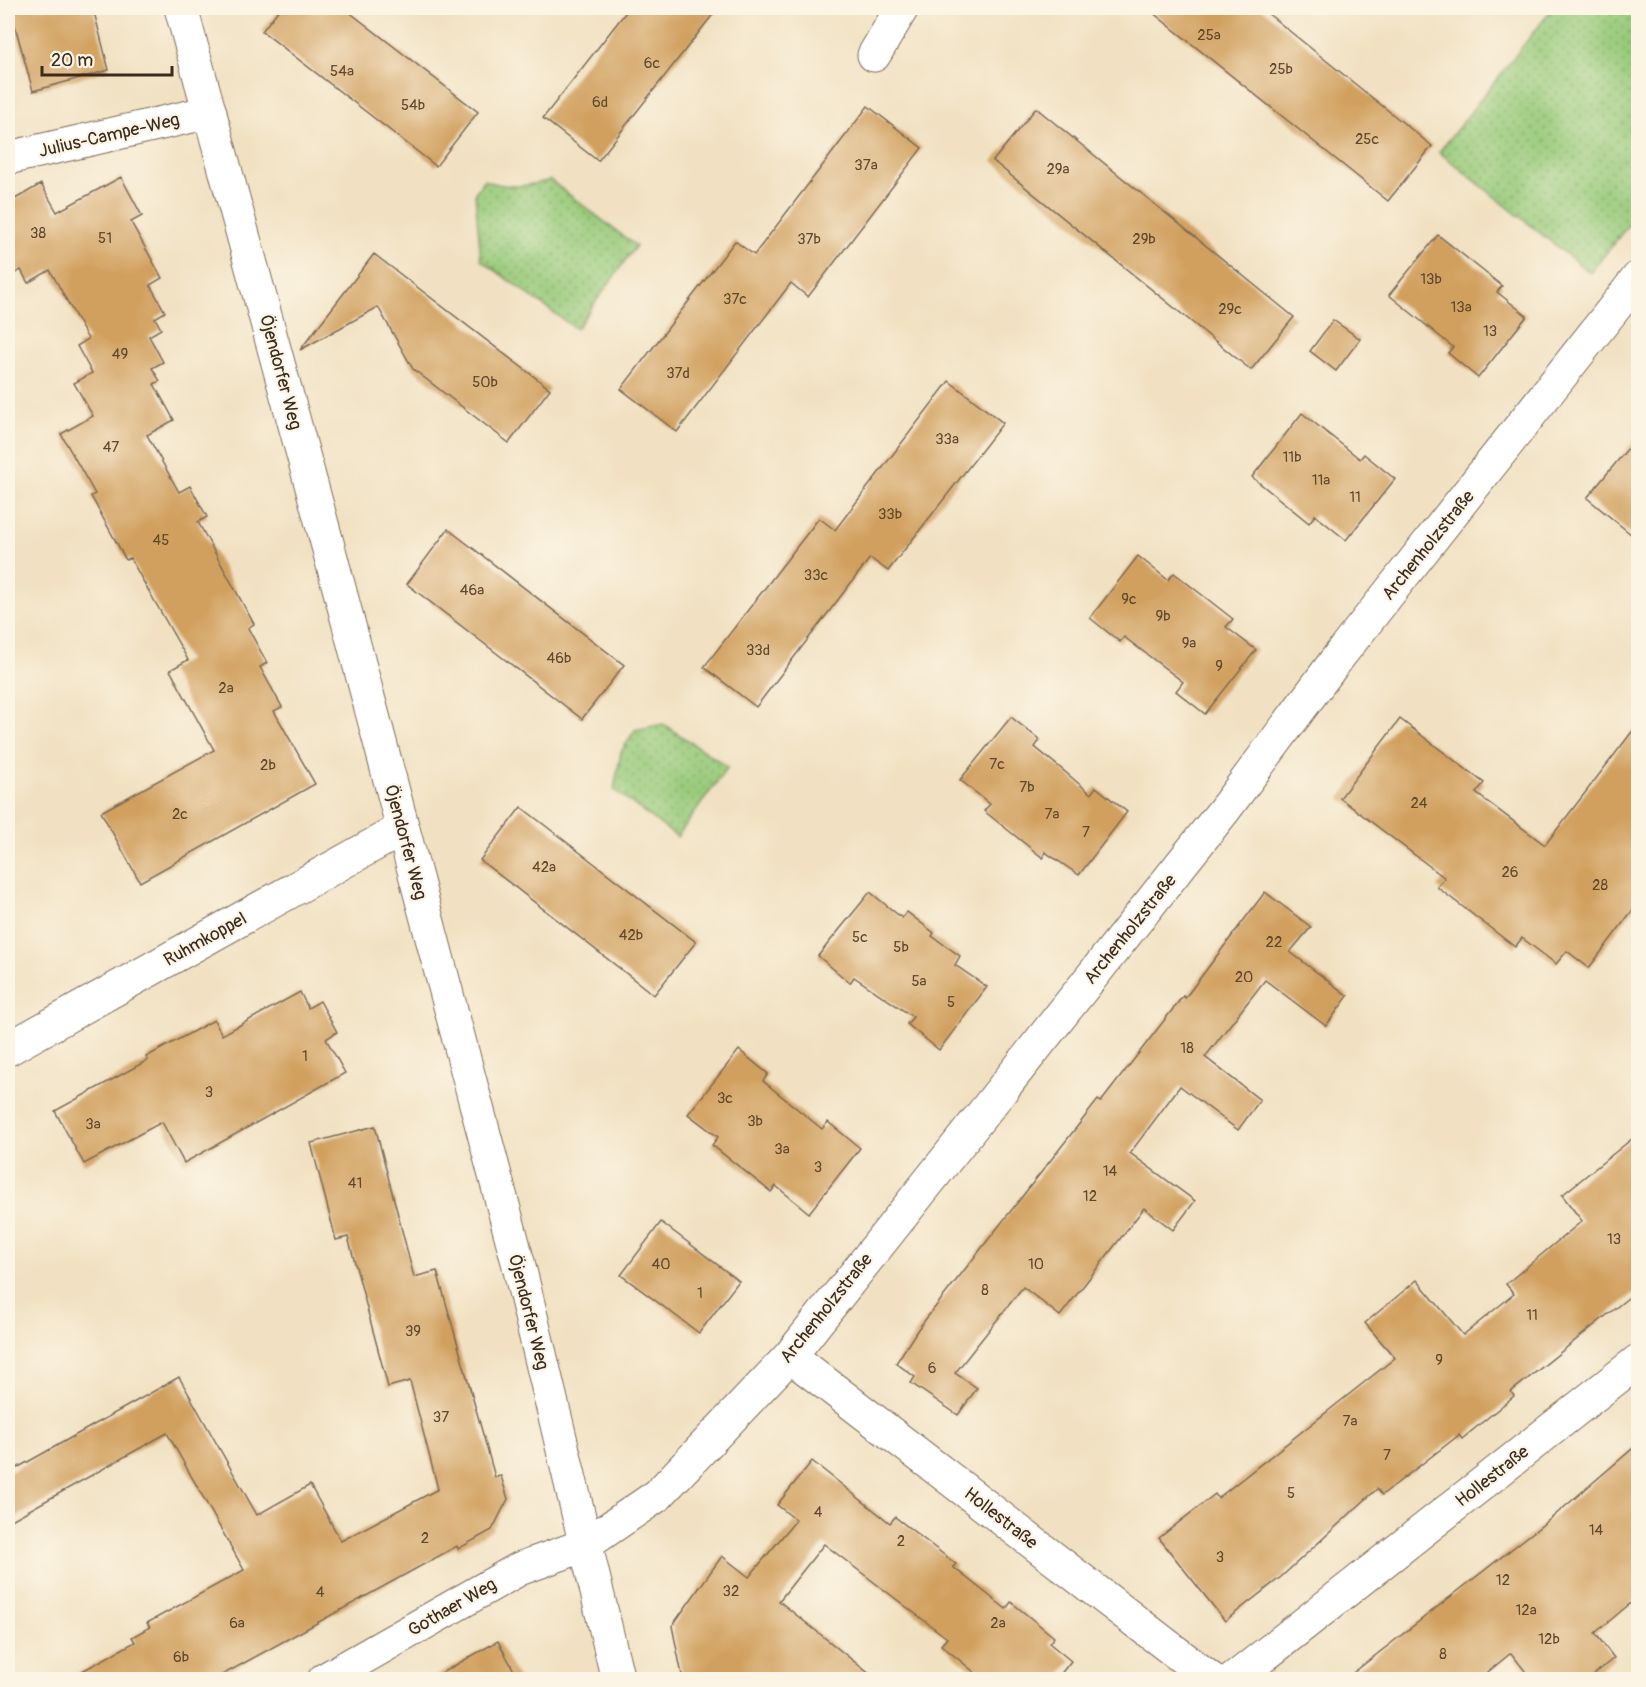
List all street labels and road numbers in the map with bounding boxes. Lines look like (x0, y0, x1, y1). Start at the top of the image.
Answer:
street label: Julius-Campe-Weg (37, 108, 182, 163)
street label: Öjendorfer Weg (254, 312, 307, 432)
street label: Archenholzstraße (1377, 486, 1480, 605)
street label: Öjendorfer Weg (379, 782, 432, 902)
street label: Archenholzstraße (1079, 870, 1182, 989)
street label: Ruhmkoppel (160, 907, 251, 972)
street label: Archenholzstraße (775, 1249, 878, 1368)
street label: Öjendorfer Weg (503, 1252, 554, 1372)
street label: Hollestraße (1451, 1440, 1534, 1512)
street label: Hollestraße (959, 1482, 1042, 1554)
street label: Gothaer Weg (404, 1573, 501, 1642)

